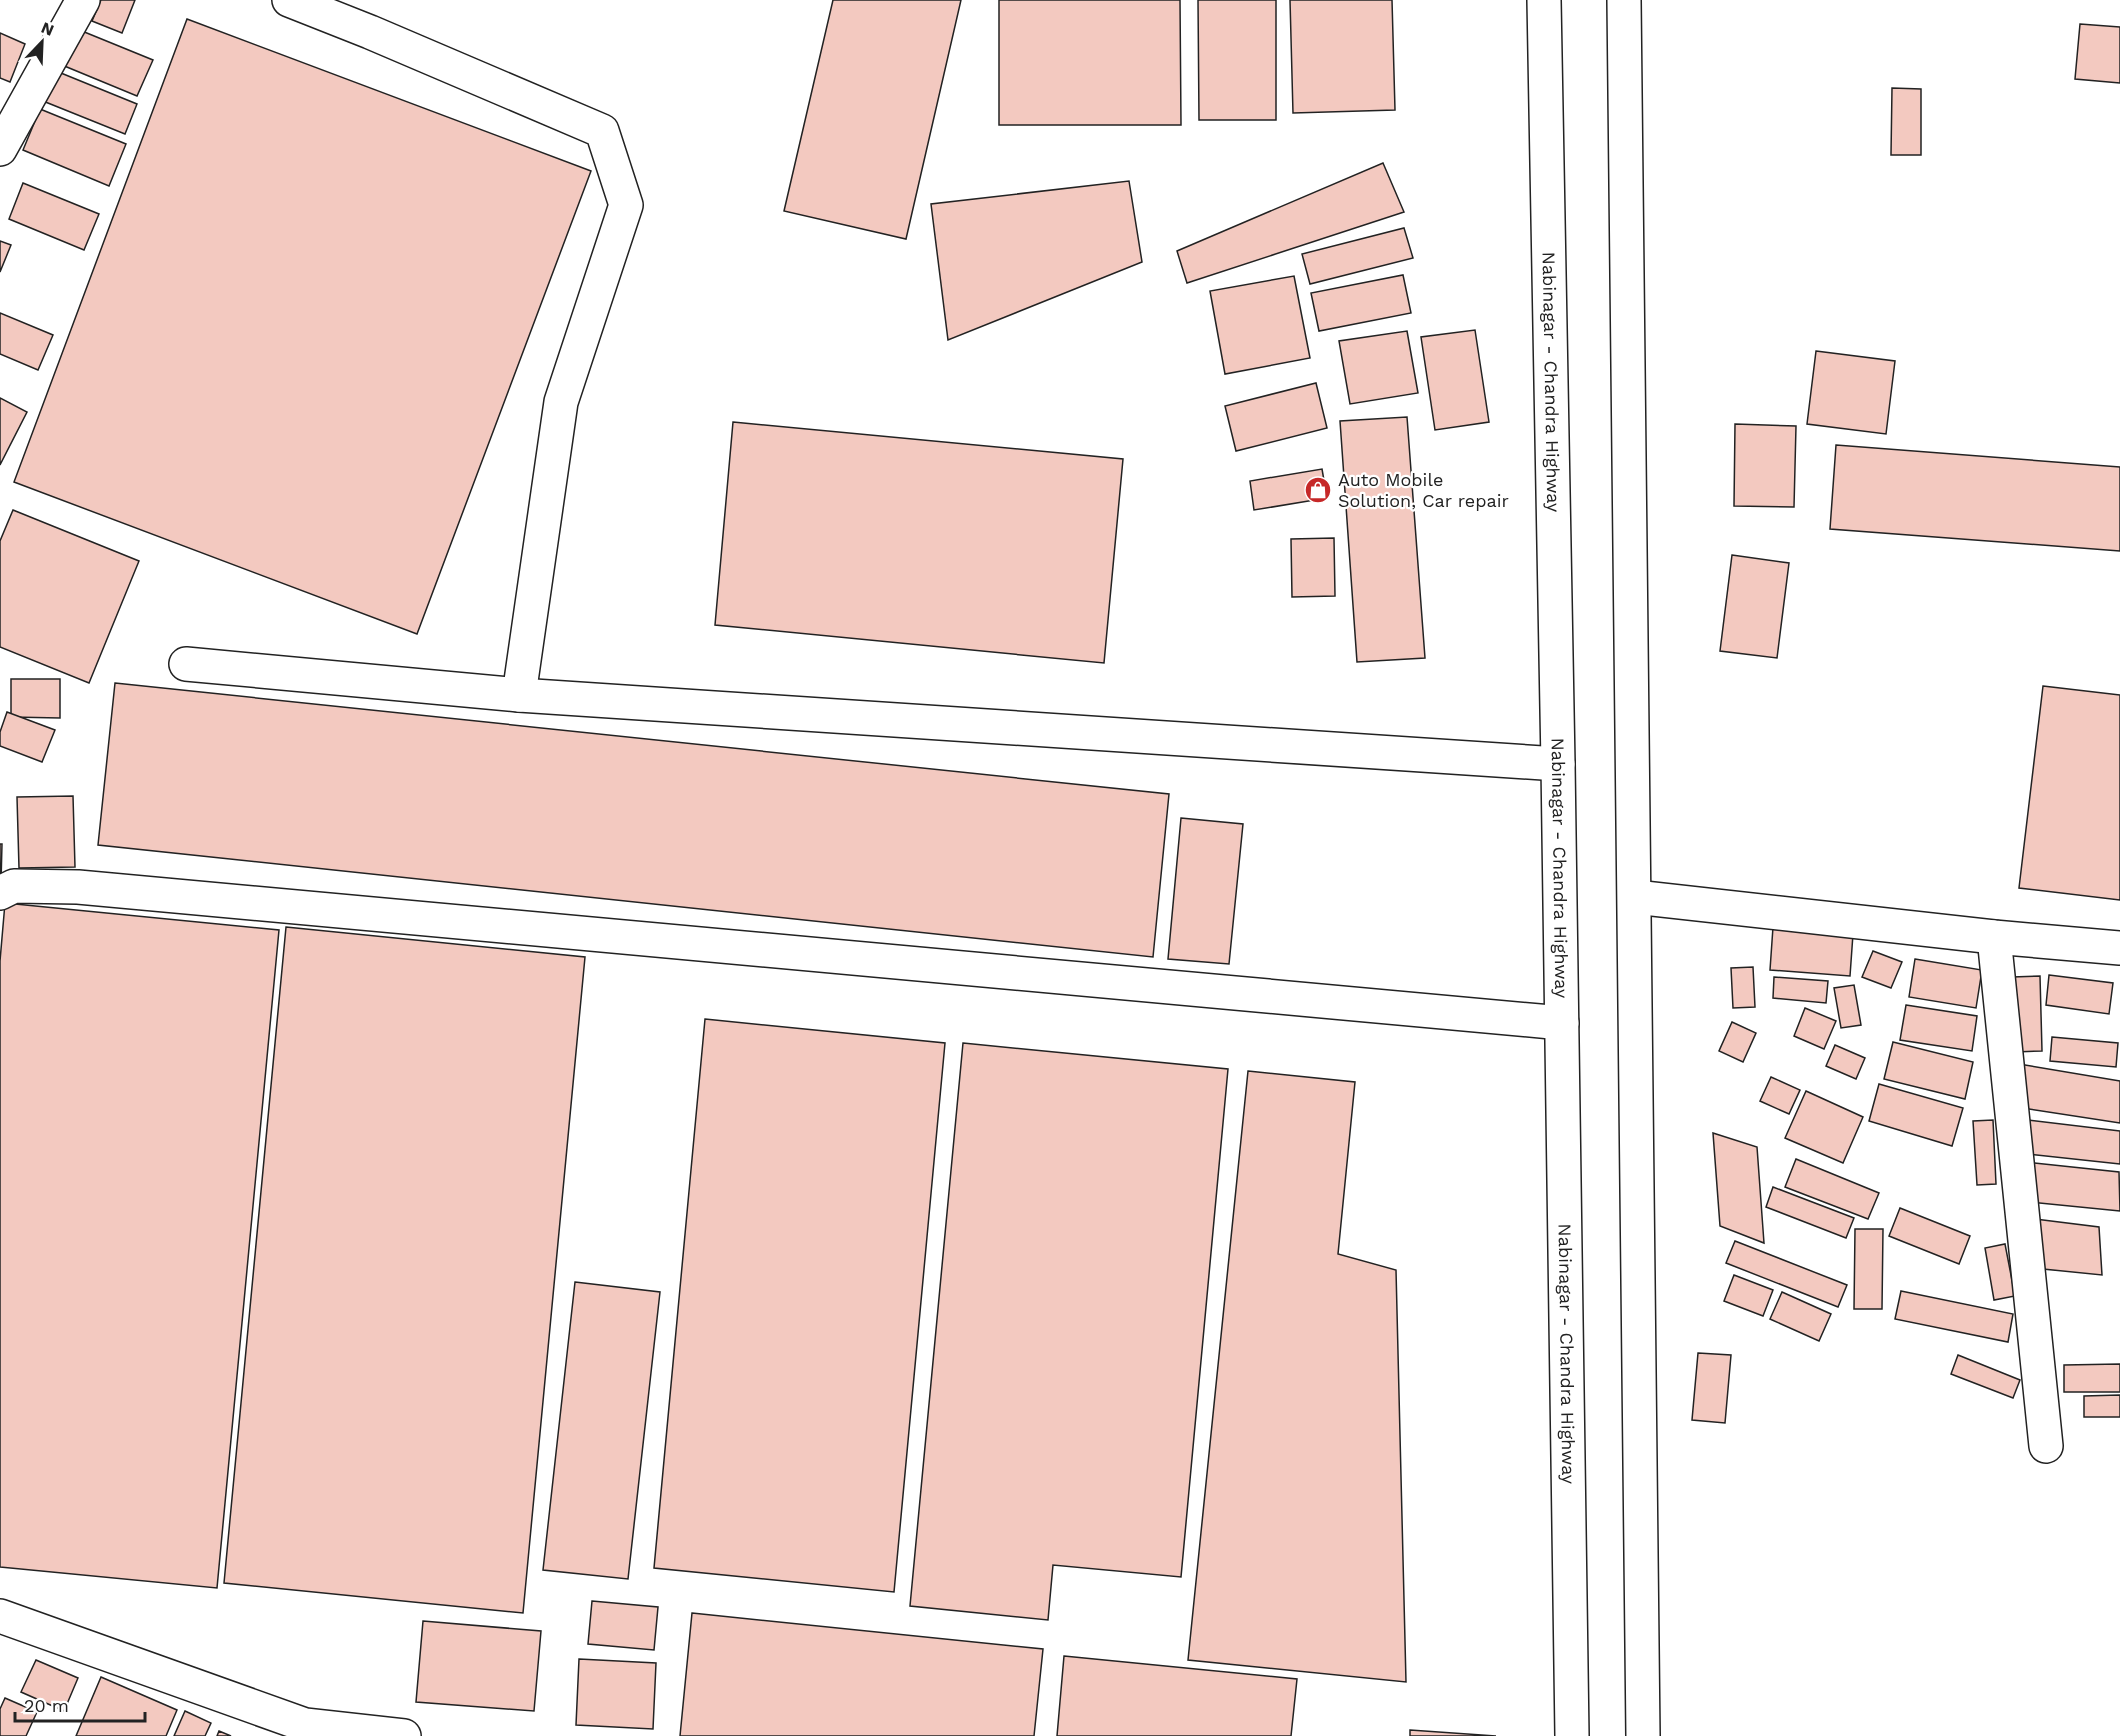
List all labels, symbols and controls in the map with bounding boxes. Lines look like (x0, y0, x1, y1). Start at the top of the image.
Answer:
north arrow (12, 12, 72, 72)
text: N (38, 18, 57, 40)
street label: Nabinagar - Chandra Highway (1539, 251, 1564, 513)
place label: Auto Mobile Solution, Car repair (1338, 469, 1509, 511)
shop icon: Auto Mobile Solution, Car repair (1303, 475, 1333, 505)
street label: Nabinagar - Chandra Highway (1548, 737, 1572, 999)
street label: Nabinagar - Chandra Highway (1555, 1223, 1579, 1485)
scale bar (15, 1685, 146, 1723)
text: 20 m (24, 1695, 69, 1716)

